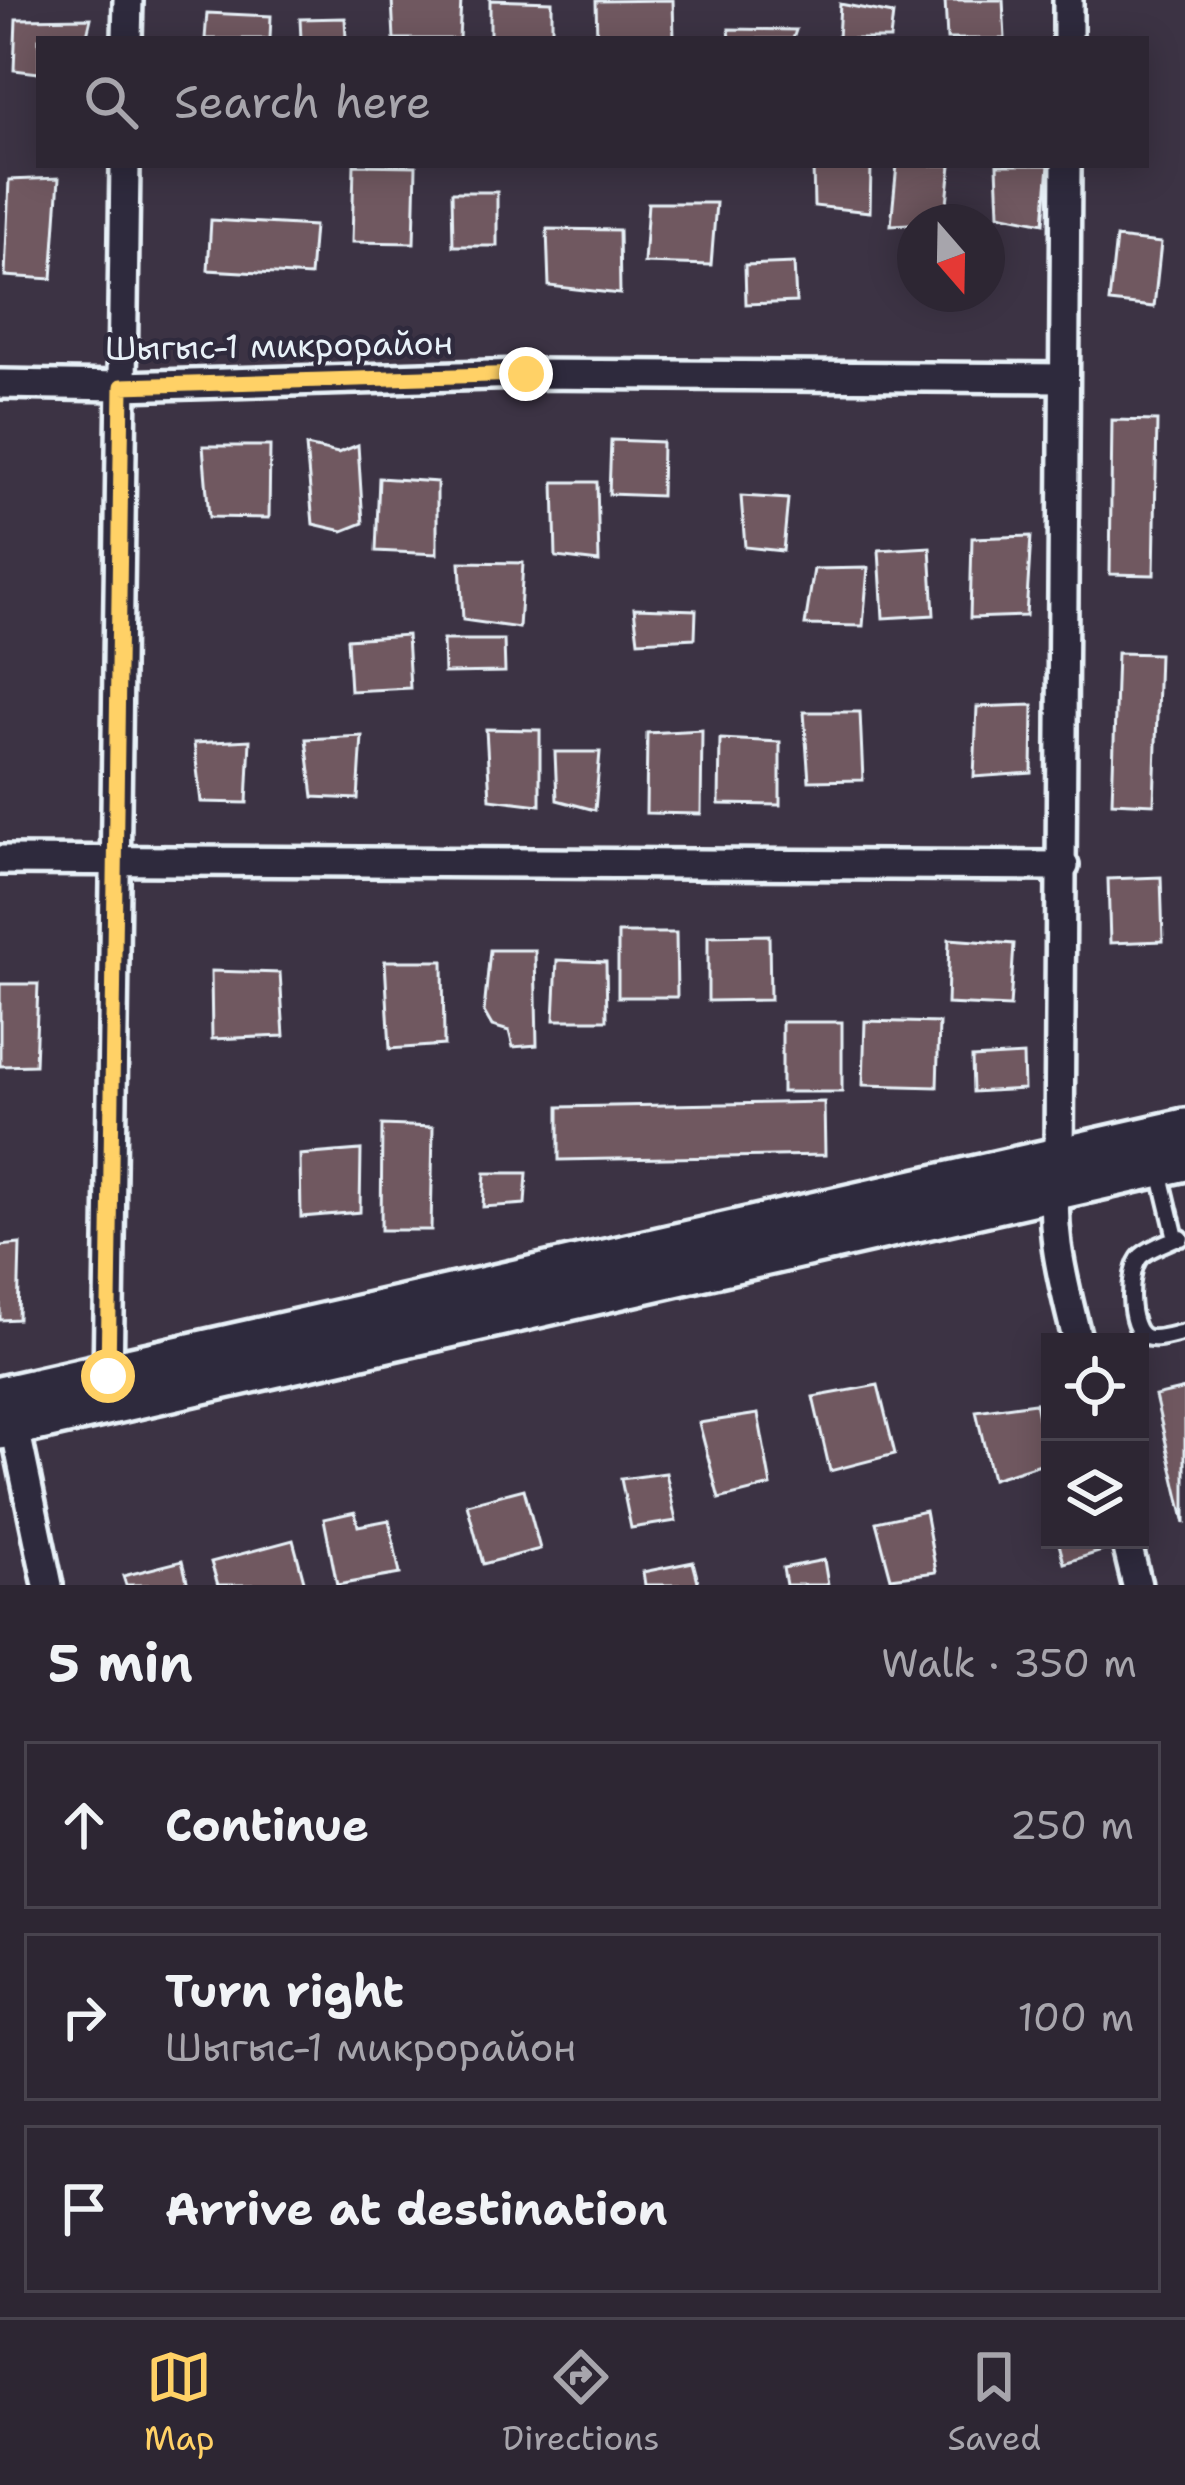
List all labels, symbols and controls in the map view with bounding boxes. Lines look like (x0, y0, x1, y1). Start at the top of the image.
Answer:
search box (36, 36, 1149, 168)
icon: search (78, 69, 144, 135)
text: Search here (174, 72, 431, 132)
north arrow (897, 204, 1005, 312)
street label: Шыгыс-1 микрорайон (105, 320, 453, 371)
route end (499, 347, 553, 401)
map controls (1041, 1333, 1149, 1549)
button: locate (1041, 1333, 1149, 1441)
route start (81, 1349, 135, 1403)
button: layers (1041, 1441, 1149, 1549)
text: 5 min (48, 1629, 193, 1697)
text: Walk · 350 m (881, 1637, 1137, 1689)
icon: ahead (51, 1792, 117, 1858)
text: Continue (165, 1795, 369, 1855)
text: 250 m (1010, 1799, 1134, 1851)
text: Turn right (165, 1961, 404, 2021)
icon: right (51, 1984, 117, 2050)
text: 100 m (1018, 1991, 1134, 2043)
text: Шыгыс-1 микрорайон (165, 2021, 576, 2073)
icon: arrive (51, 2176, 117, 2242)
text: Arrive at destination (165, 2179, 668, 2239)
tab: Map (144, 2344, 215, 2461)
tab: Directions (502, 2344, 660, 2461)
tab: Saved (947, 2344, 1041, 2461)

